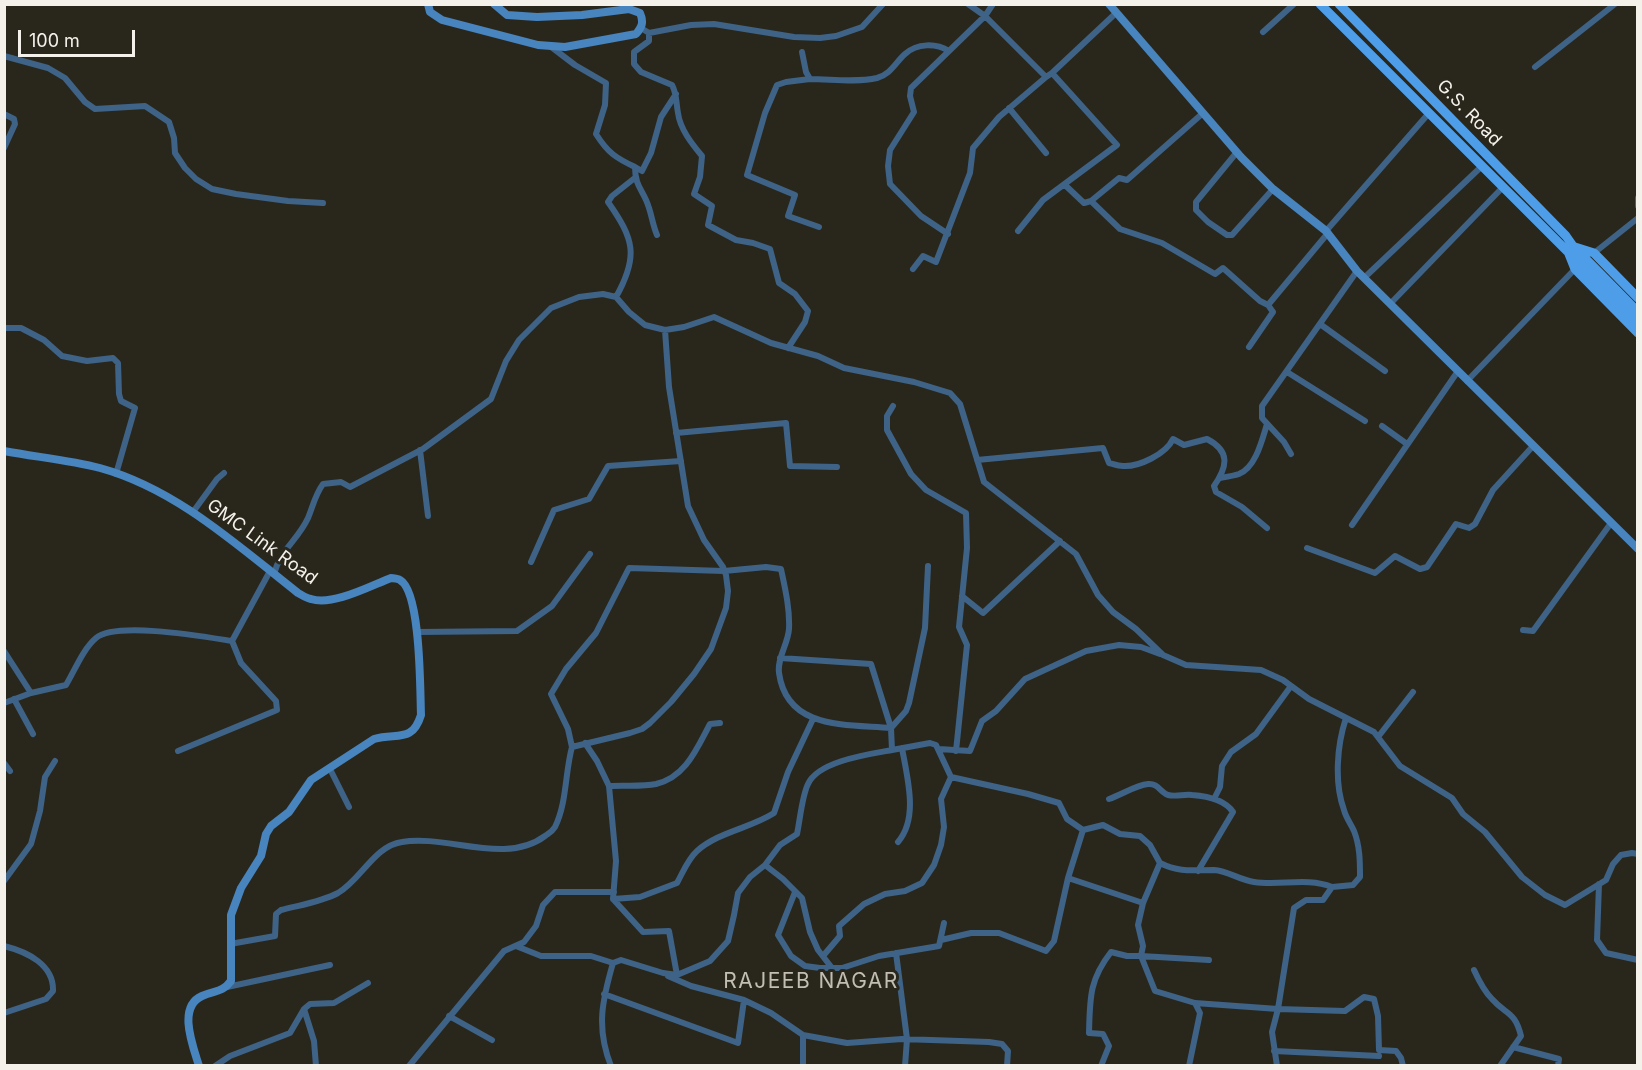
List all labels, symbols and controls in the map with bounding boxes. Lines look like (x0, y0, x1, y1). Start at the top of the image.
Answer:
scale bar (21, 18, 138, 56)
text: 100 m (29, 30, 80, 51)
street label: G.S. Road (1432, 75, 1506, 151)
street label: GMC Link Road (202, 495, 322, 589)
district label: RAJEEB NAGAR (723, 969, 899, 995)

